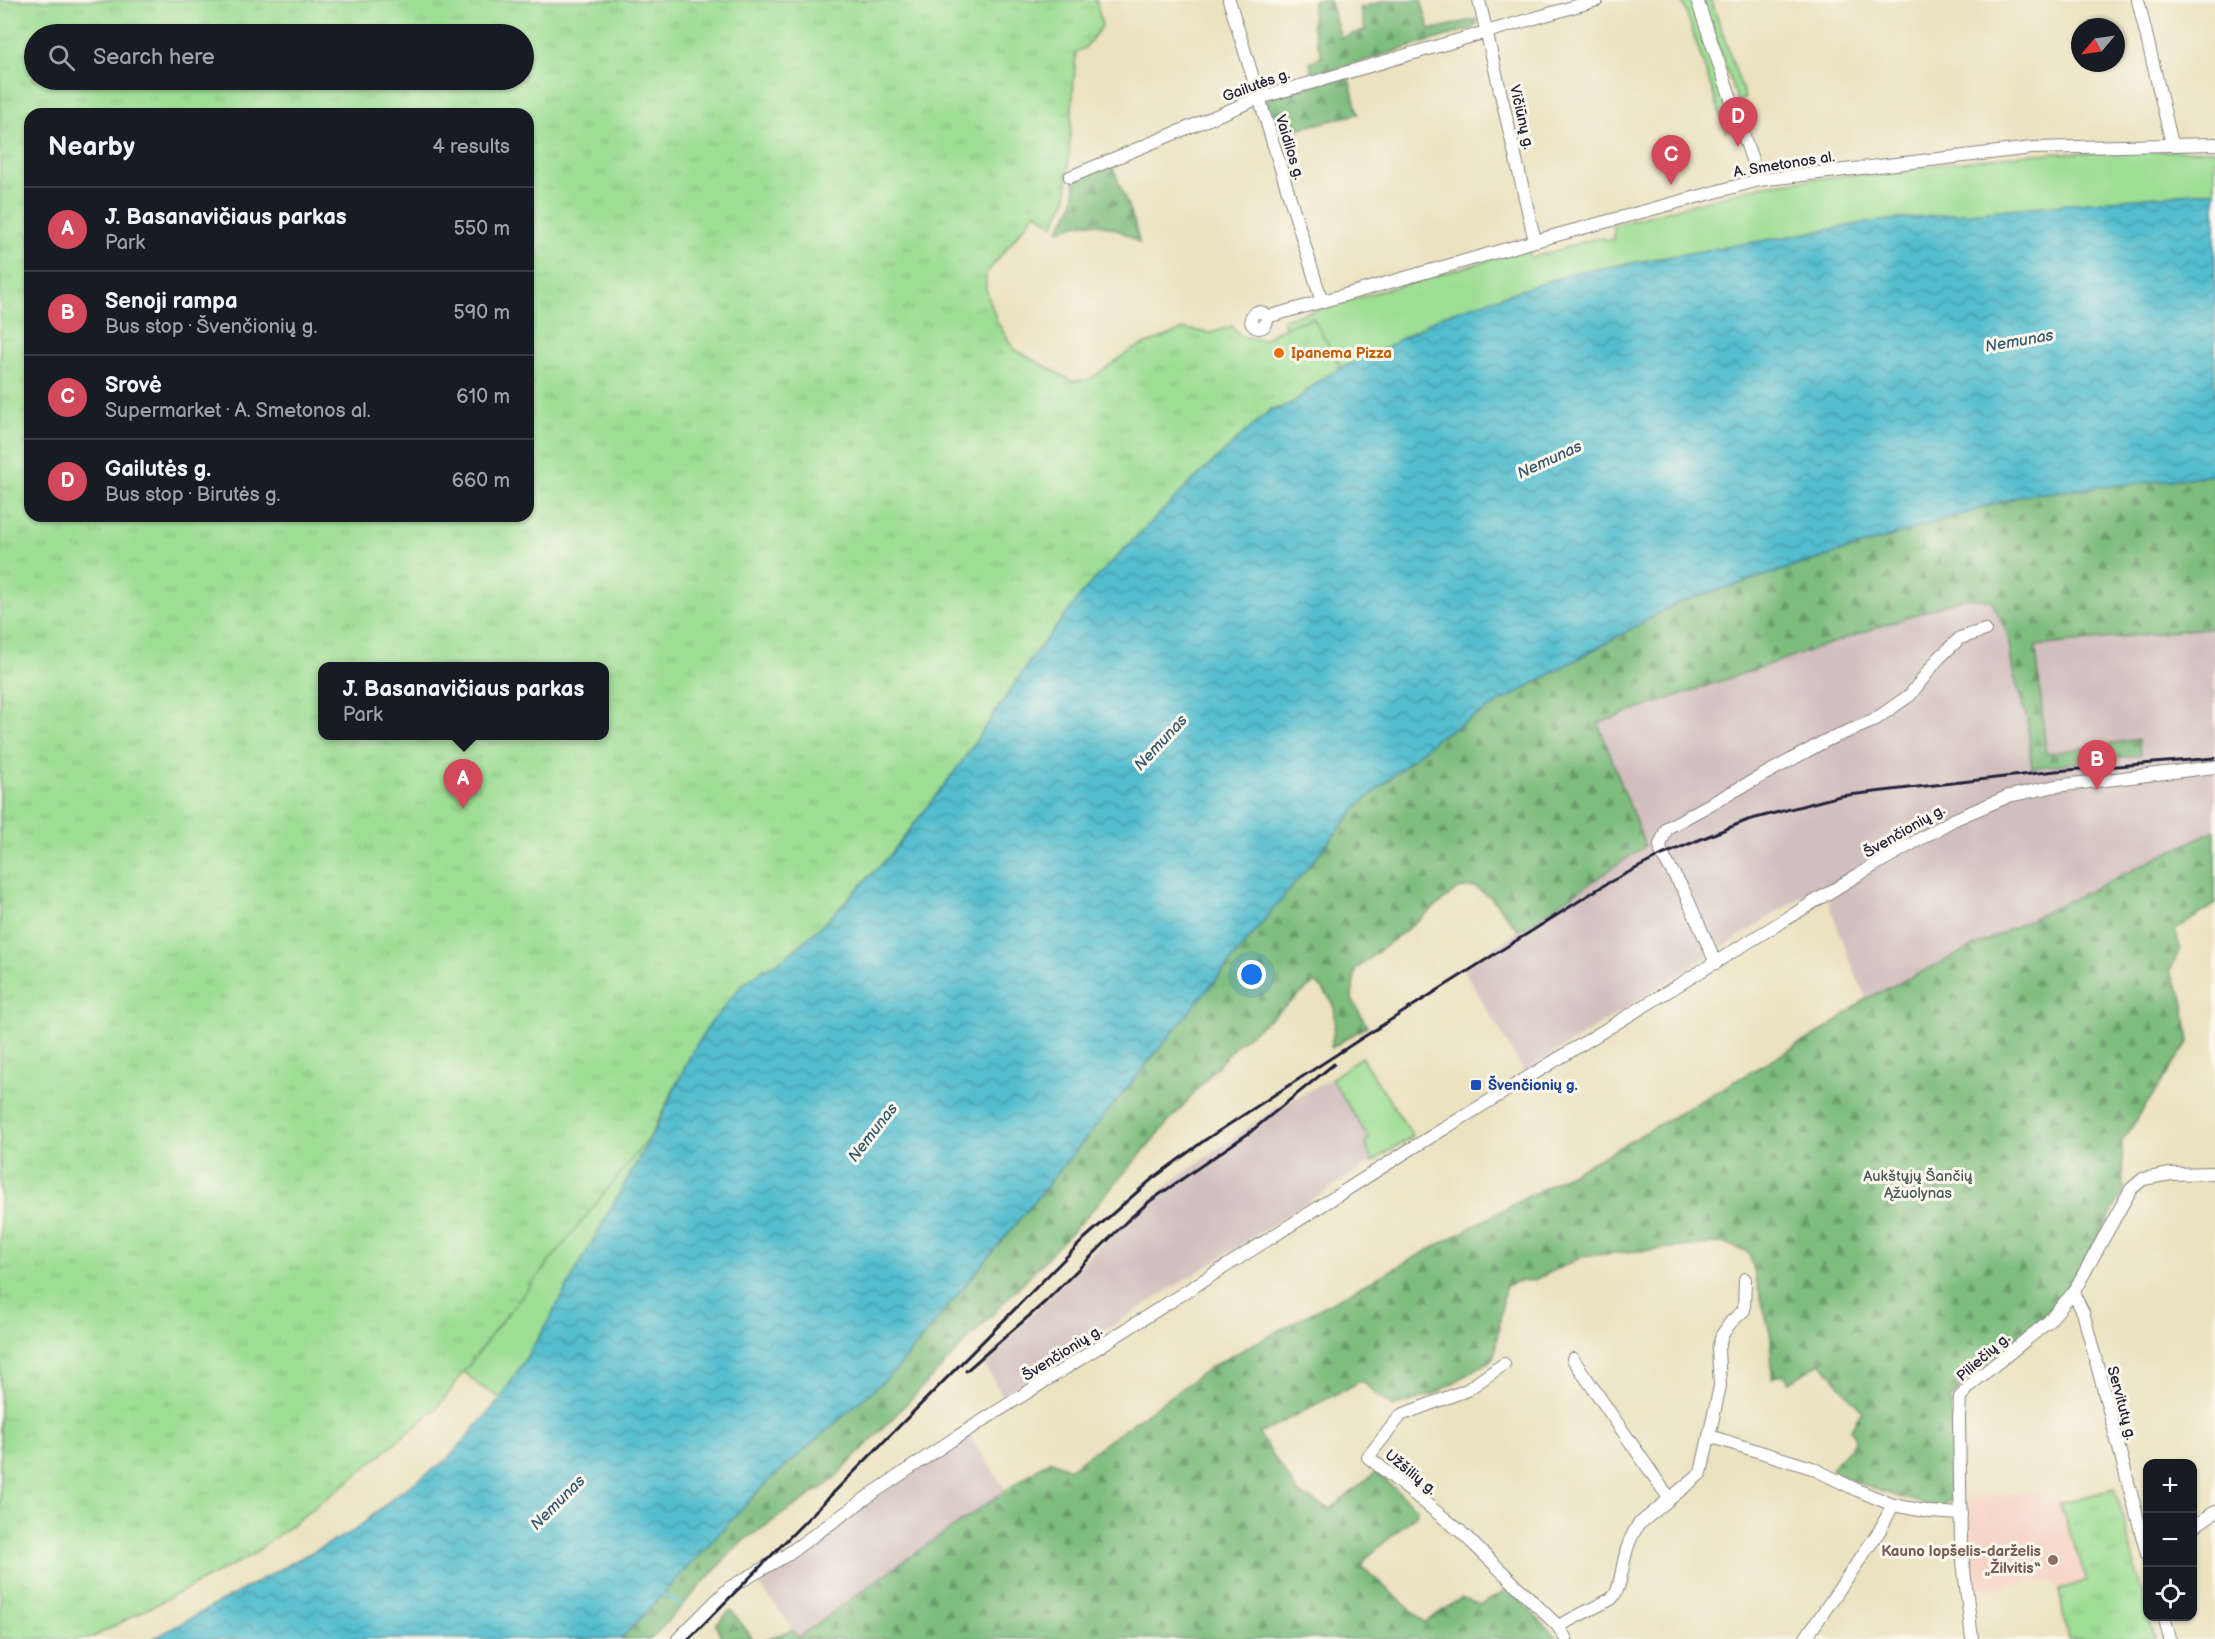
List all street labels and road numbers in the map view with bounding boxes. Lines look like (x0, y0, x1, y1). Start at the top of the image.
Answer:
street label: Gailutės g. (1220, 65, 1292, 106)
street label: Vičiūnų g. (1505, 83, 1538, 151)
street label: Vaidilos g. (1271, 112, 1308, 182)
street label: A. Smetonos al. (1732, 147, 1836, 182)
street label: Švenčionių g. (1860, 800, 1948, 862)
street label: Švenčionių g. (1019, 1321, 1106, 1386)
street label: Piliečių g. (1953, 1329, 2014, 1386)
street label: Servitutų g. (2103, 1364, 2141, 1442)
street label: Užšilių g. (1381, 1446, 1441, 1499)

